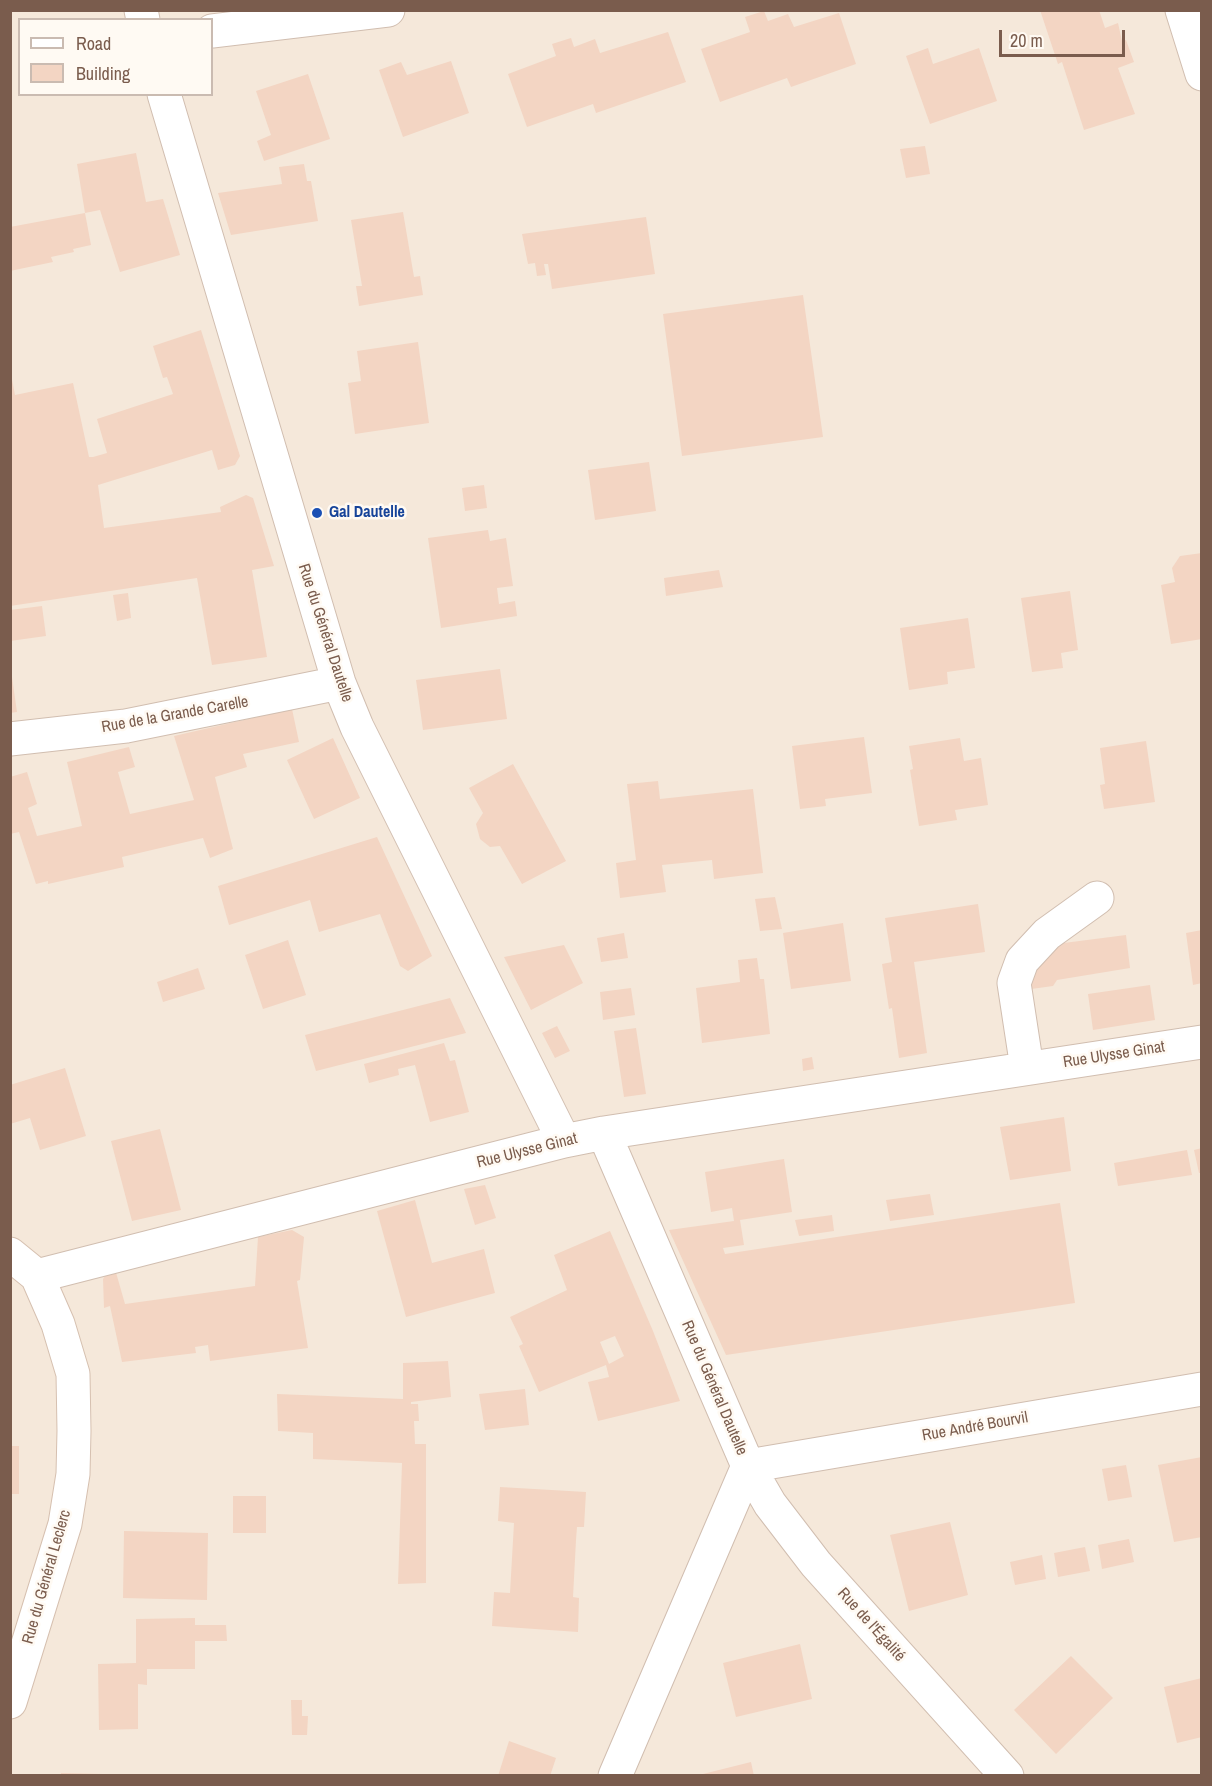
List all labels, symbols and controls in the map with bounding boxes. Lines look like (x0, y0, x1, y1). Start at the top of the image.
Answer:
legend (18, 18, 213, 96)
scale bar (1002, 18, 1128, 56)
text: 20 m (1010, 28, 1043, 53)
text: Road (76, 31, 111, 56)
text: Building (76, 61, 130, 86)
place label: Gal Dautelle (329, 503, 405, 523)
marker: Gal Dautelle (310, 506, 324, 520)
street label: Rue du Général Dautelle (294, 561, 356, 705)
street label: Rue de la Grande Carelle (100, 693, 250, 737)
street label: Rue Ulysse Ginat (1062, 1037, 1166, 1073)
street label: Rue Ulysse Ginat (475, 1129, 579, 1173)
street label: Rue du Général Dautelle (677, 1318, 751, 1458)
street label: Rue André Bourvil (921, 1408, 1029, 1446)
street label: Rue du Général Leclerc (19, 1508, 75, 1646)
street label: Rue de l'Égalité (833, 1584, 909, 1666)

